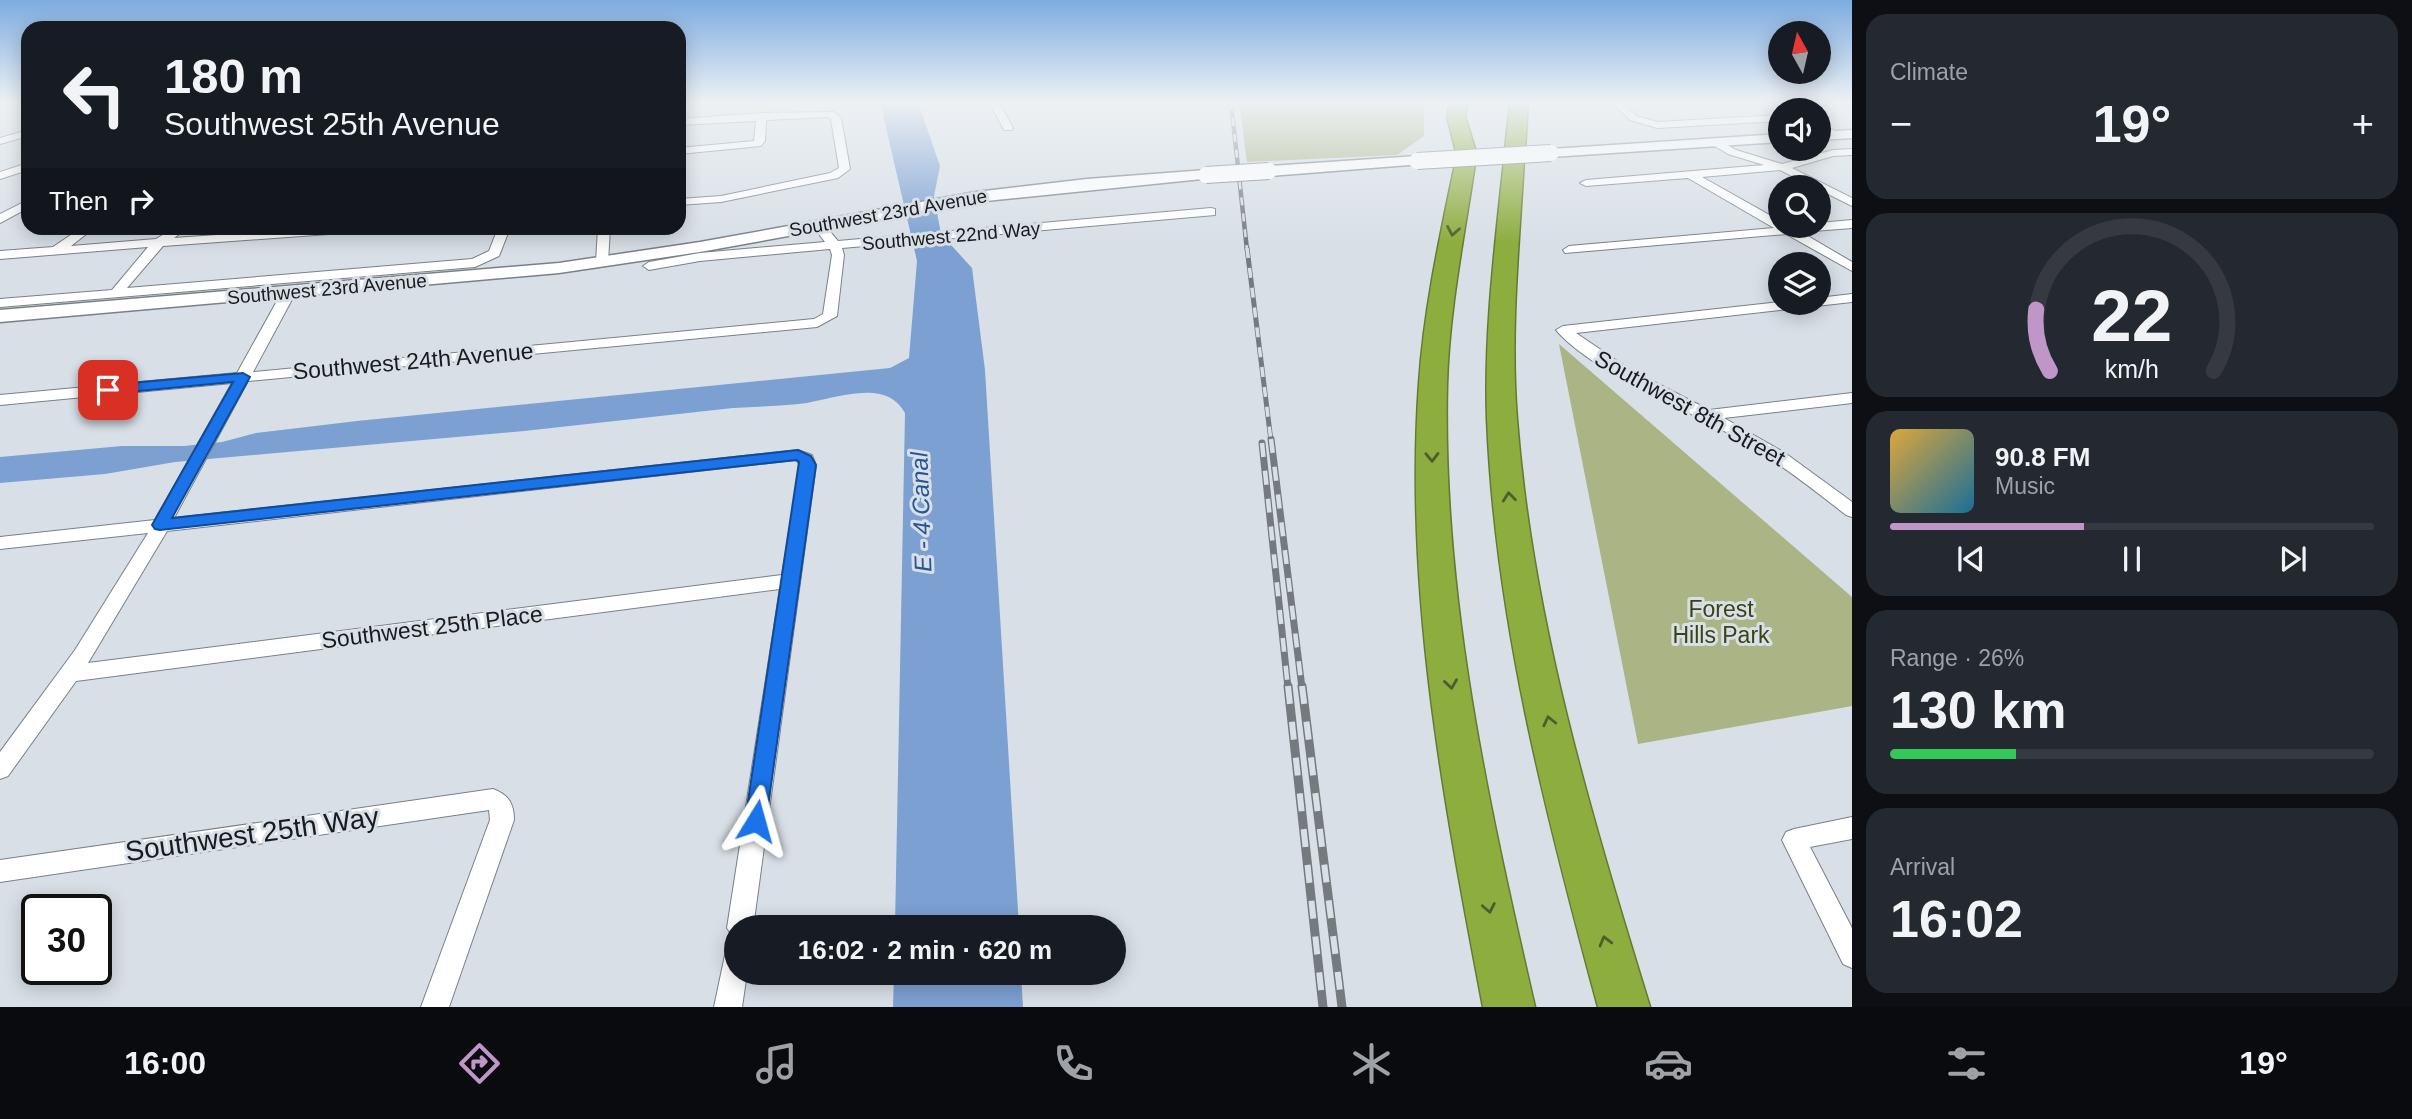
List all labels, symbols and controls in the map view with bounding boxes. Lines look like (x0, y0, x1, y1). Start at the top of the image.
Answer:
north arrow (1768, 21, 1830, 84)
map controls (1768, 21, 1831, 315)
icon: left (49, 49, 140, 140)
text: 180 m (164, 49, 303, 103)
text: Climate (1890, 59, 1968, 85)
text: 19° (2093, 95, 2171, 153)
button: sound (1768, 98, 1831, 161)
text: − (1890, 103, 1912, 145)
text: + (2352, 103, 2374, 145)
text: Southwest 25th Avenue (164, 106, 500, 142)
button: search (1768, 175, 1831, 238)
icon: right (122, 182, 160, 220)
street label: Southwest 23rd Avenue (788, 185, 988, 241)
text: Then (49, 186, 108, 216)
street label: Southwest 22nd Way (861, 218, 1041, 254)
one-way arrow (1446, 225, 1461, 237)
button: layers (1768, 252, 1831, 315)
street label: Southwest 23rd Avenue (226, 270, 428, 308)
text: 22 (2092, 275, 2172, 356)
street label: Southwest 24th Avenue (292, 338, 534, 384)
street label: Southwest 8th Street (1590, 345, 1790, 471)
text: km/h (2105, 355, 2159, 383)
pin (78, 360, 138, 420)
icon: arrive (89, 371, 127, 409)
text: 90.8 FM (1995, 442, 2090, 472)
water label: E - 4 Canal (905, 451, 937, 572)
one-way arrow (1425, 452, 1440, 463)
text: Music (1995, 473, 2055, 499)
one-way arrow (1502, 491, 1517, 502)
icon: previous (1952, 540, 1990, 578)
icon: pause (2113, 540, 2151, 578)
icon: next (2274, 540, 2312, 578)
park label: Forest Hills Park (1672, 596, 1770, 648)
street label: Southwest 25th Place (320, 601, 544, 653)
text: Range · 26% (1890, 645, 2024, 671)
one-way arrow (1443, 678, 1458, 690)
text: 130 km (1890, 681, 2066, 739)
one-way arrow (1542, 715, 1557, 727)
position arrow (719, 784, 793, 858)
street label: Southwest 25th Way (123, 801, 381, 867)
text: Arrival (1890, 854, 1955, 880)
text: 16:02 (1890, 890, 2023, 948)
speed limit sign: 30 (21, 894, 112, 985)
one-way arrow (1481, 902, 1496, 914)
text: 16:02 · 2 min · 620 m (798, 935, 1052, 965)
one-way arrow (1599, 936, 1614, 948)
icon: directions (455, 1039, 504, 1088)
icon: music (752, 1039, 801, 1088)
icon: phone (1049, 1039, 1098, 1088)
icon: climate (1347, 1039, 1396, 1088)
icon: car (1644, 1039, 1693, 1088)
icon: filters (1942, 1039, 1991, 1088)
text: 16:00 (124, 1045, 206, 1081)
text: 19° (2239, 1045, 2288, 1081)

